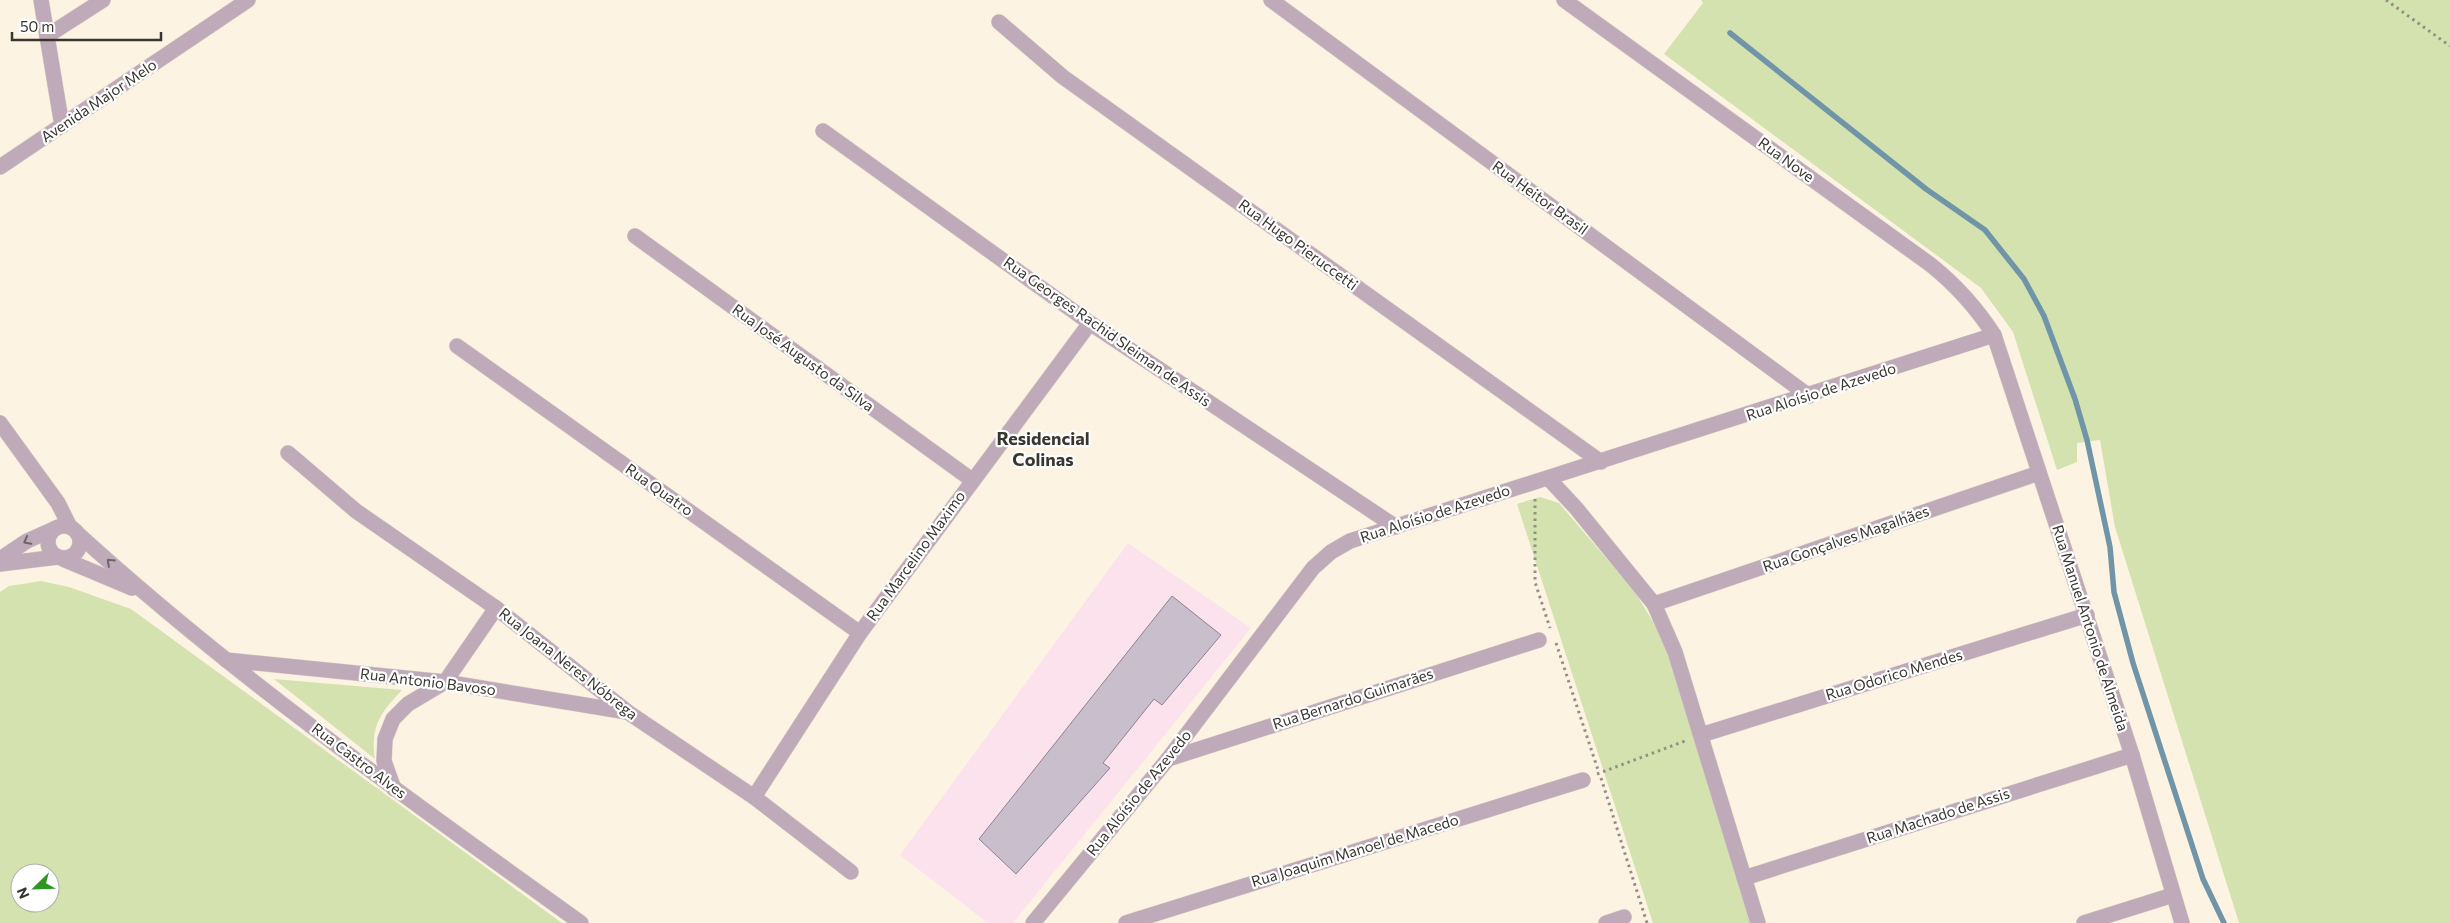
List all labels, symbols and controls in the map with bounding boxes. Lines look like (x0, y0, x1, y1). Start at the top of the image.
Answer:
scale bar (12, 10, 161, 42)
text: 50 m (20, 17, 54, 35)
street label: Avenida Major Melo (37, 55, 160, 146)
street label: Rua Nove (1755, 133, 1818, 185)
street label: Rua Heitor Brasil (1489, 156, 1592, 238)
street label: Rua Hugo Pieruccetti (1236, 195, 1362, 293)
street label: Rua Georges Rachid Sleiman de Assis (1001, 252, 1215, 410)
street label: Rua José Augusto da Silva (729, 300, 878, 415)
street label: Rua Aloísio de Azevedo (1743, 358, 1898, 424)
district label: Residencial Colinas (996, 427, 1090, 470)
street label: Rua Quatro (622, 459, 697, 519)
street label: Rua Aloísio de Azevedo (1357, 480, 1512, 546)
street label: Rua Marcelino Maximo (862, 487, 968, 624)
street label: Rua Gonçalves Magalhães (1760, 501, 1931, 575)
street label: Rua Manuel Antonio de Almeida (2049, 522, 2133, 733)
one-way arrow (23, 535, 32, 545)
one-way arrow (106, 559, 115, 568)
street label: Rua Joana Neres Nóbrega (496, 604, 641, 723)
street label: Rua Odorico Mendes (1823, 645, 1965, 703)
street label: Rua Antonio Bavoso (359, 664, 497, 698)
street label: Rua Bernardo Guimarães (1270, 664, 1435, 733)
street label: Rua Castro Alves (309, 719, 411, 802)
street label: Rua Aloísio de Azevedo (1082, 726, 1194, 859)
street label: Rua Machado de Assis (1864, 783, 2012, 847)
street label: Rua Joaquim Manoel de Macedo (1249, 810, 1461, 890)
north arrow (10, 863, 60, 913)
text: N (13, 885, 32, 901)

